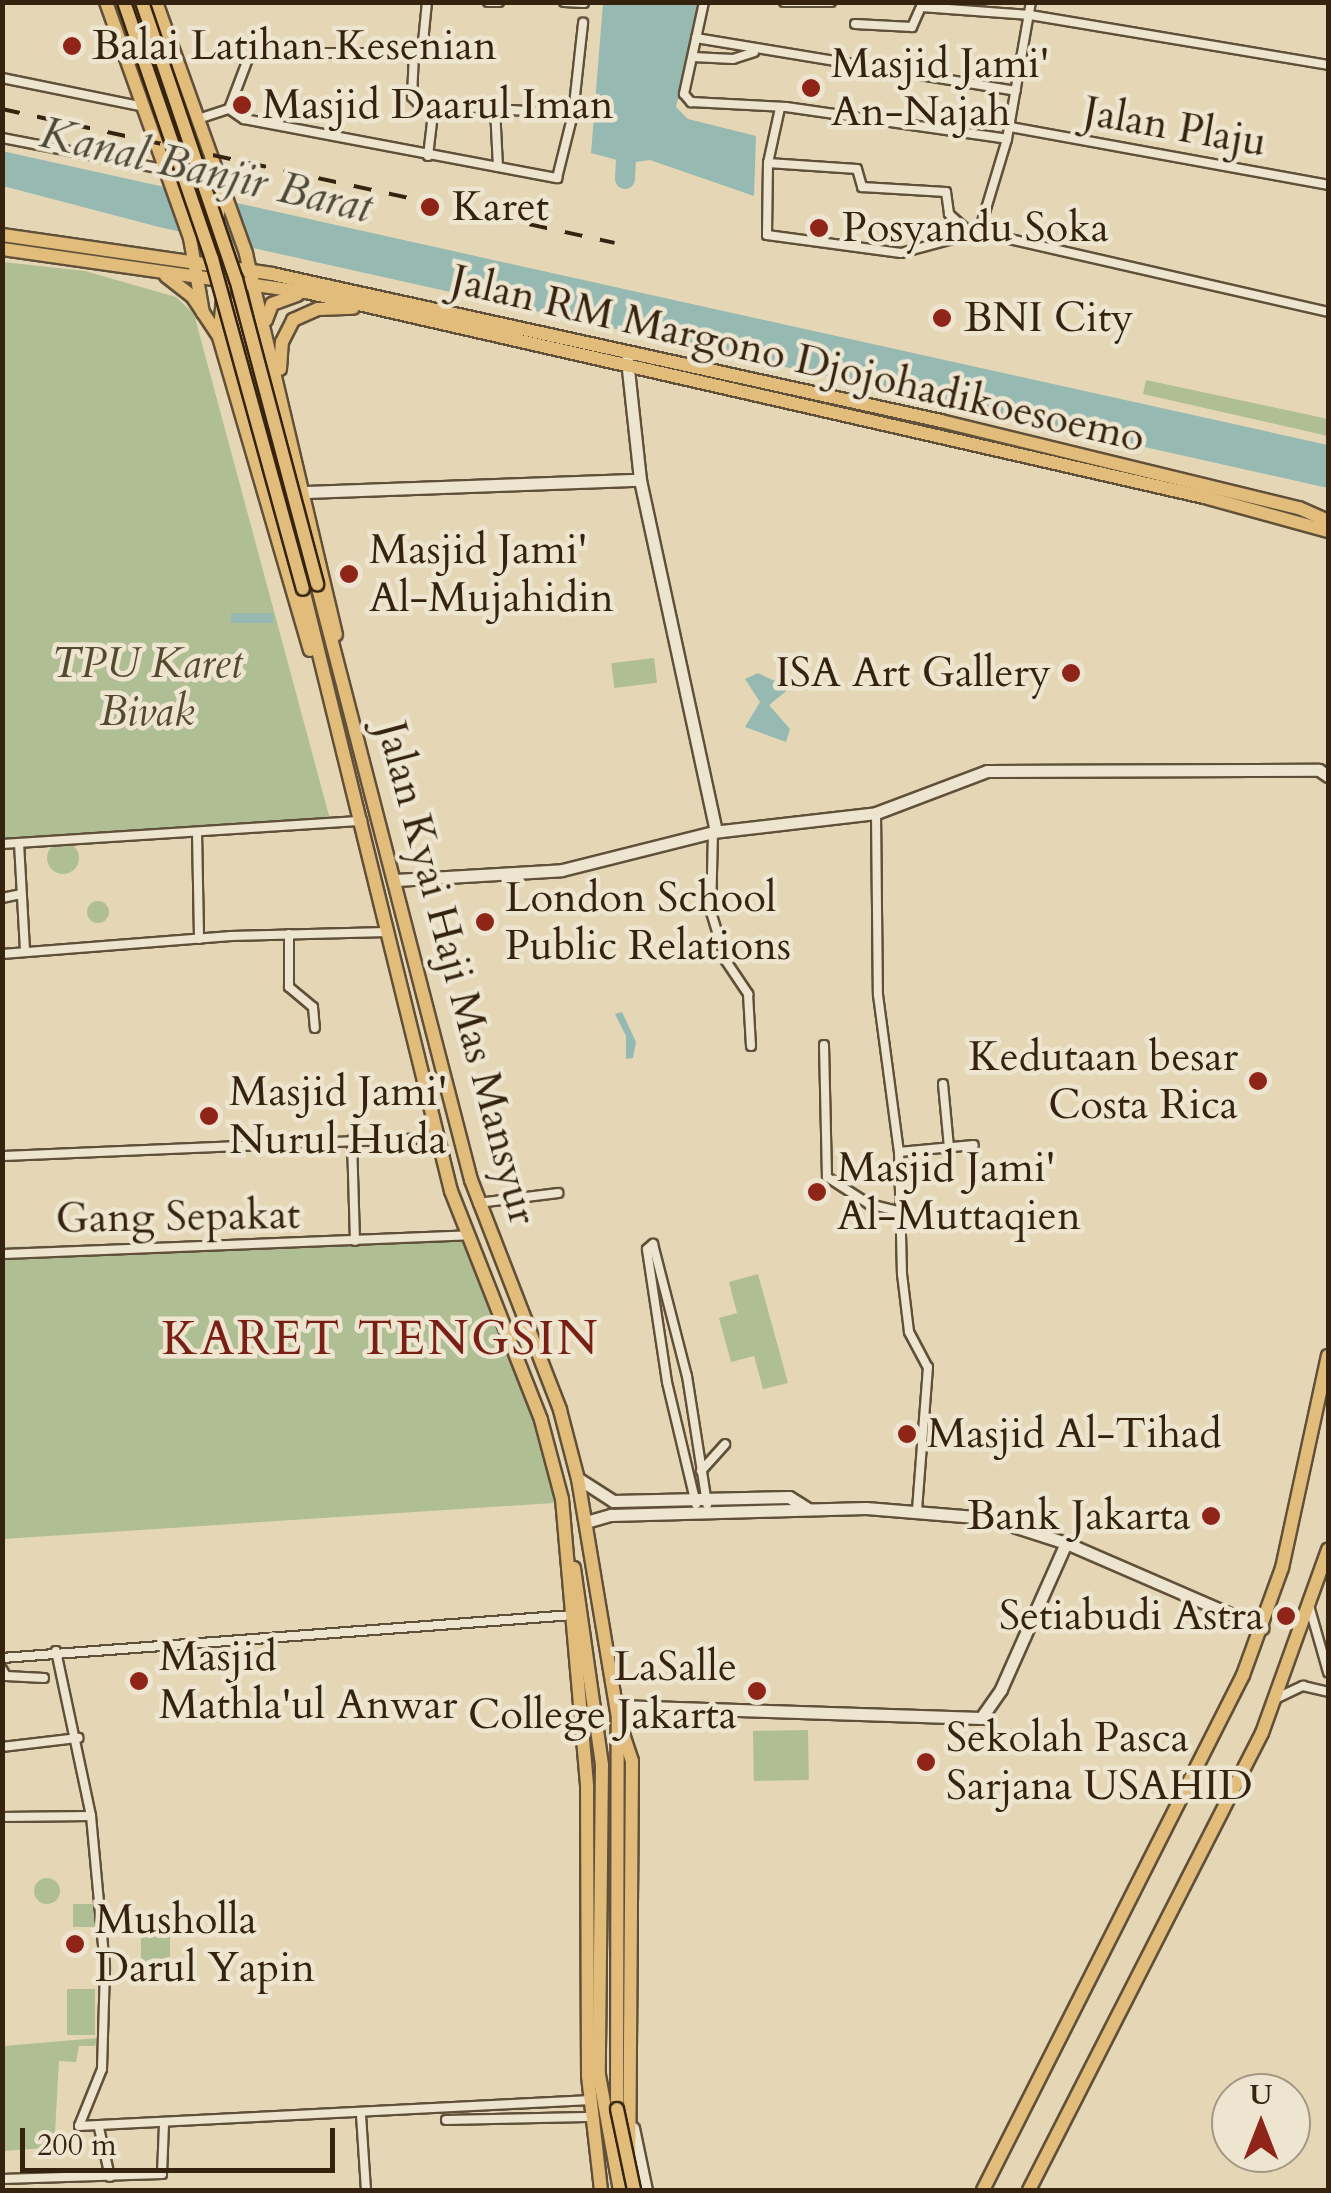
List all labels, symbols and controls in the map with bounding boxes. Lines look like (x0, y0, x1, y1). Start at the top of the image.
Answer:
place label: Balai Latihan Kesenian (92, 21, 497, 71)
marker: Balai Latihan Kesenian (61, 35, 83, 57)
place label: Masjid Jami' An-Najah (831, 39, 1049, 138)
marker: Masjid Jami' An-Najah (800, 77, 822, 99)
place label: Masjid Daarul Iman (262, 80, 614, 130)
street label: Jalan Plaju (1080, 86, 1270, 168)
marker: Masjid Daarul Iman (231, 94, 253, 116)
water label: Kanal Banjir Barat (35, 106, 377, 234)
place label: Karet (452, 182, 549, 232)
marker: Karet (417, 194, 443, 220)
place label: Posyandu Soka (842, 203, 1109, 253)
marker: Posyandu Soka (806, 215, 832, 241)
street label: Jalan RM Margono Djojohadikoesoemo (446, 255, 1150, 463)
place label: BNI City (964, 293, 1133, 343)
marker: BNI City (929, 305, 955, 331)
place label: Masjid Jami' Al-Mujahidin (369, 525, 614, 624)
marker: Masjid Jami' Al-Mujahidin (338, 563, 360, 585)
park label: TPU Karet Bivak (52, 639, 242, 738)
place label: ISA Art Gallery (775, 648, 1051, 698)
marker: ISA Art Gallery (1060, 662, 1082, 684)
street label: Jalan Kyai Haji Mas Mansyur (366, 716, 548, 1230)
place label: London School Public Relations (505, 873, 791, 971)
marker: London School Public Relations (474, 911, 496, 933)
place label: Kedutaan besar Costa Rica (968, 1032, 1238, 1130)
place label: Masjid Jami' Nurul Huda (229, 1067, 447, 1166)
marker: Kedutaan besar Costa Rica (1247, 1070, 1269, 1092)
marker: Masjid Jami' Nurul Huda (198, 1105, 220, 1127)
place label: Masjid Jami' Al-Muttaqien (837, 1143, 1081, 1242)
marker: Masjid Jami' Al-Muttaqien (806, 1181, 828, 1203)
street label: Gang Sepakat (55, 1190, 301, 1244)
district label: KARET TENGSIN (162, 1310, 600, 1368)
place label: Masjid Al-Tihad (927, 1409, 1221, 1459)
marker: Masjid Al-Tihad (896, 1423, 918, 1445)
place label: Bank Jakarta (967, 1491, 1191, 1541)
marker: Bank Jakarta (1200, 1505, 1222, 1527)
place label: Setiabudi Astra (999, 1591, 1264, 1641)
marker: Setiabudi Astra (1273, 1603, 1299, 1629)
place label: Masjid Mathla'ul Anwar (159, 1632, 457, 1730)
place label: LaSalle College Jakarta (468, 1642, 737, 1740)
marker: Masjid Mathla'ul Anwar (128, 1670, 150, 1692)
marker: LaSalle College Jakarta (746, 1680, 768, 1702)
place label: Sekolah Pasca Sarjana USAHID (946, 1713, 1253, 1812)
marker: Sekolah Pasca Sarjana USAHID (915, 1751, 937, 1773)
place label: Musholla Darul Yapin (95, 1895, 315, 1994)
marker: Musholla Darul Yapin (64, 1933, 86, 1955)
north arrow (1211, 2073, 1311, 2173)
text: U (1250, 2076, 1272, 2114)
scale bar (25, 2108, 340, 2170)
text: 200 m (37, 2125, 117, 2166)

